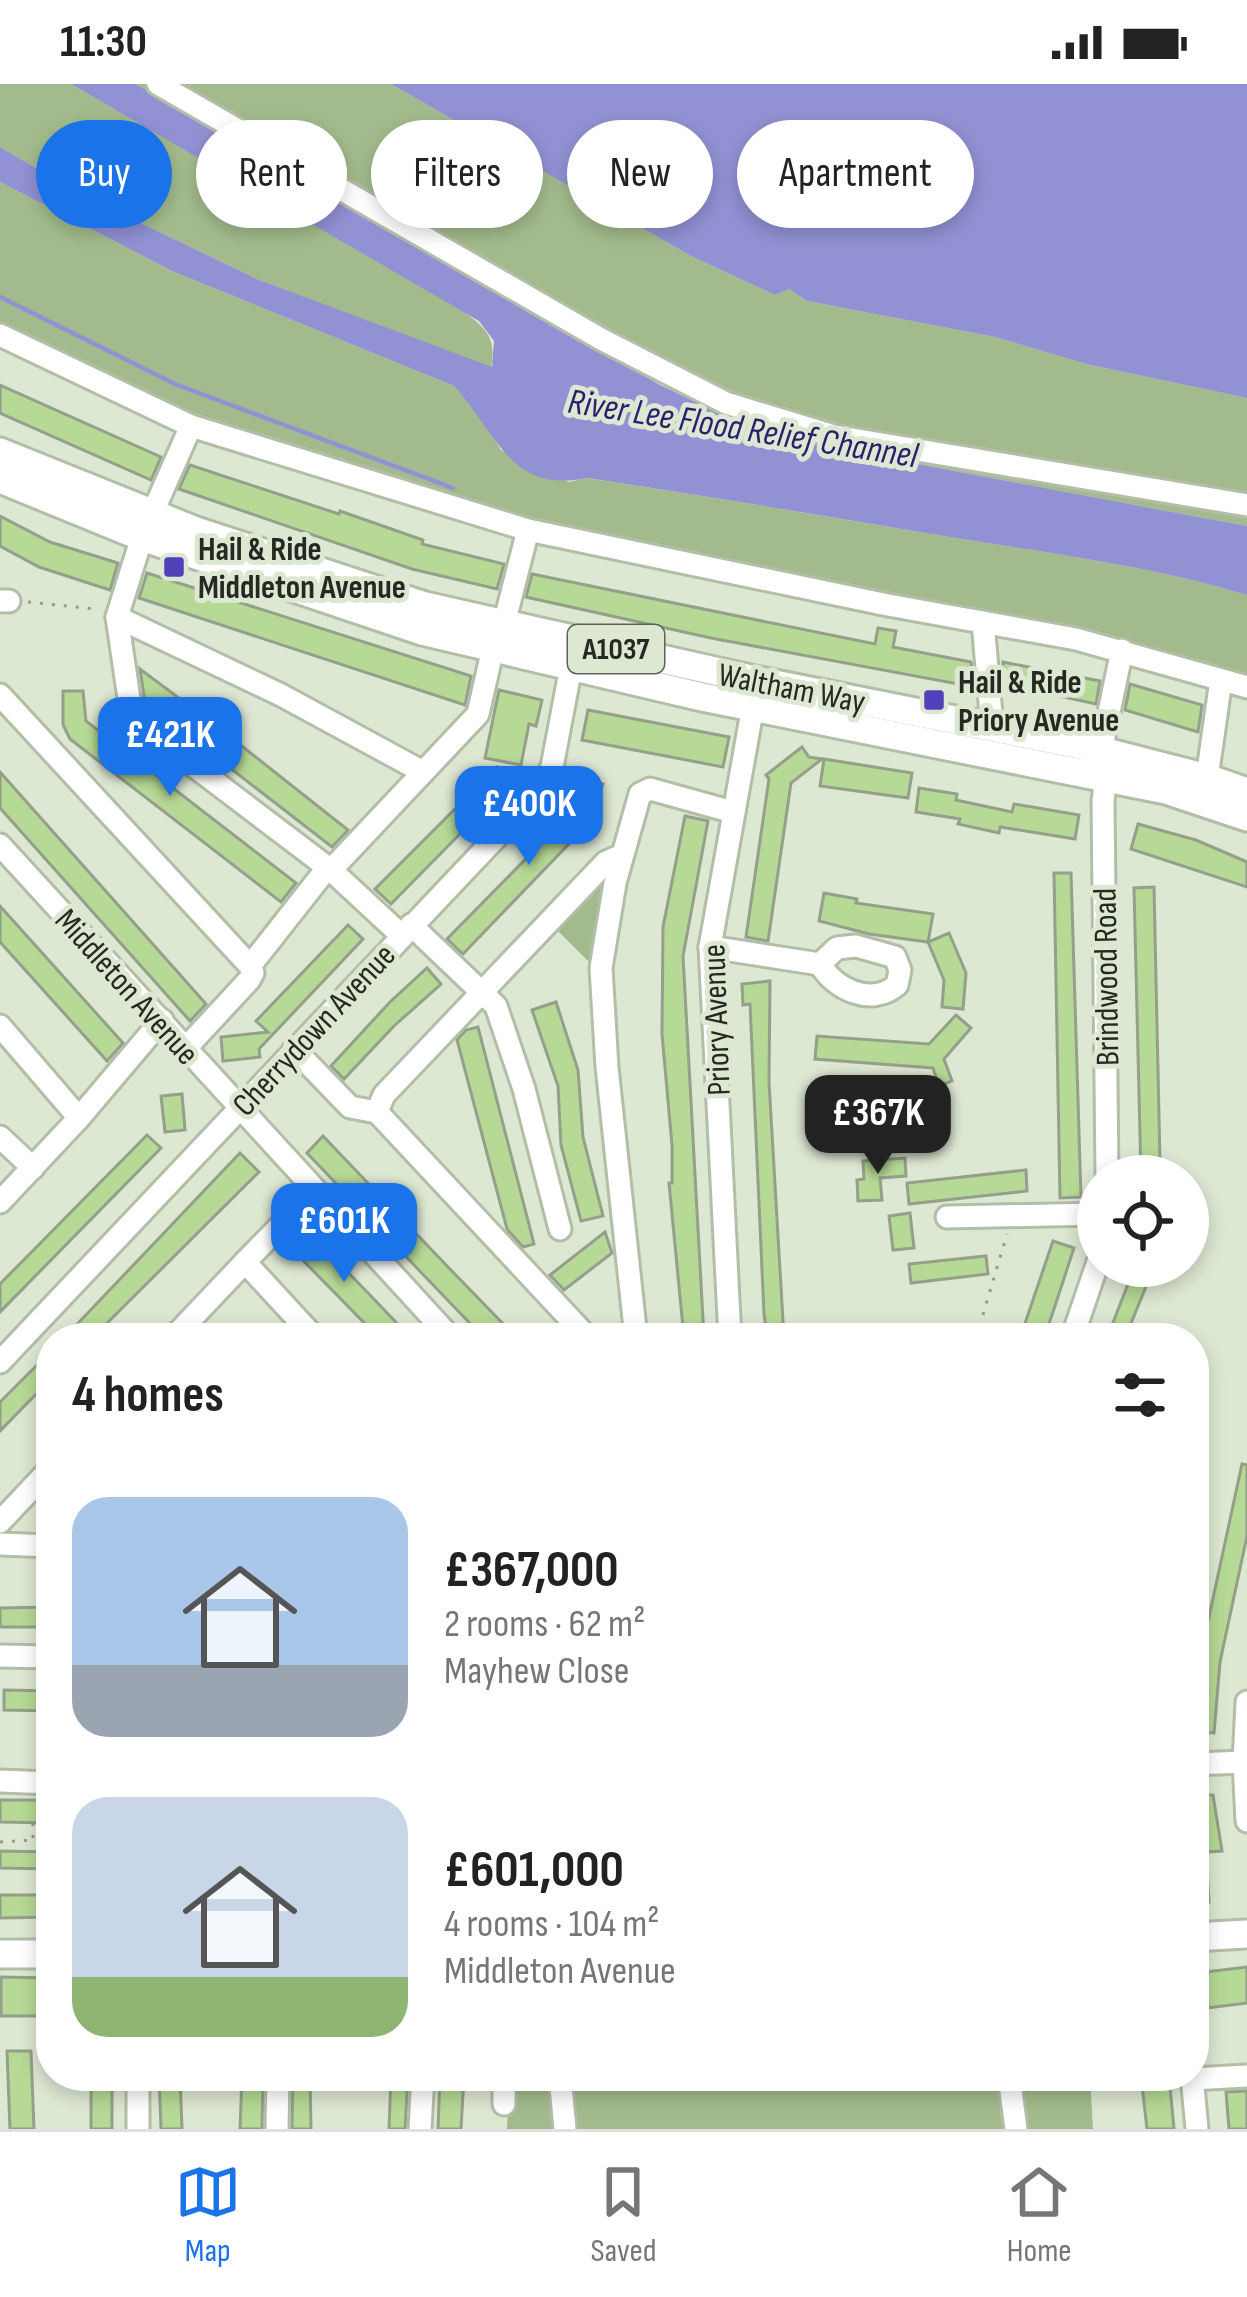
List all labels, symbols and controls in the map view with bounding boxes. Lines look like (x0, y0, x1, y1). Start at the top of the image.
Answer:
text: 11:30 (60, 15, 147, 70)
chip: Buy (36, 120, 172, 228)
chip: Rent (196, 120, 347, 228)
chip: Filters (371, 120, 543, 228)
chip: New (567, 120, 713, 228)
chip: Apartment (737, 120, 974, 228)
water label: River Lee Flood Relief Channel (565, 381, 922, 479)
place label: Hail & Ride Middleton Avenue (198, 530, 406, 608)
marker: Hail & Ride Middleton Avenue (161, 554, 187, 580)
road number: A1037 (568, 625, 664, 673)
street label: Waltham Way (715, 655, 869, 723)
place label: Hail & Ride Priory Avenue (958, 663, 1119, 741)
marker: Hail & Ride Priory Avenue (921, 687, 947, 713)
pin: £421K (86, 697, 254, 799)
text: £421K (125, 712, 215, 759)
pin: £400K (445, 766, 613, 868)
text: £400K (482, 781, 576, 828)
street label: Brindwood Road (1085, 888, 1129, 1066)
street label: Middleton Avenue (46, 901, 207, 1074)
street label: Cherrydown Avenue (224, 936, 404, 1125)
street label: Priory Avenue (694, 943, 740, 1096)
pin: £367K (794, 1075, 962, 1177)
text: £367K (832, 1090, 924, 1137)
map controls (1077, 1155, 1209, 1287)
button: locate (1077, 1155, 1209, 1287)
pin: £601K (260, 1183, 428, 1285)
text: £601K (298, 1198, 390, 1245)
icon: filters (1107, 1362, 1173, 1428)
text: 4 homes (72, 1365, 224, 1426)
text: £367,000 (444, 1540, 619, 1601)
icon: home (168, 1545, 312, 1689)
text: 2 rooms · 62 m² (444, 1601, 645, 1648)
text: Mayhew Close (444, 1648, 629, 1695)
text: £601,000 (444, 1840, 624, 1901)
icon: home (168, 1845, 312, 1989)
text: 4 rooms · 104 m² (444, 1901, 659, 1948)
text: Middleton Avenue (444, 1948, 676, 1995)
tab: Map (175, 2159, 241, 2271)
tab: Saved (590, 2159, 657, 2271)
tab: Home (1006, 2159, 1072, 2271)

